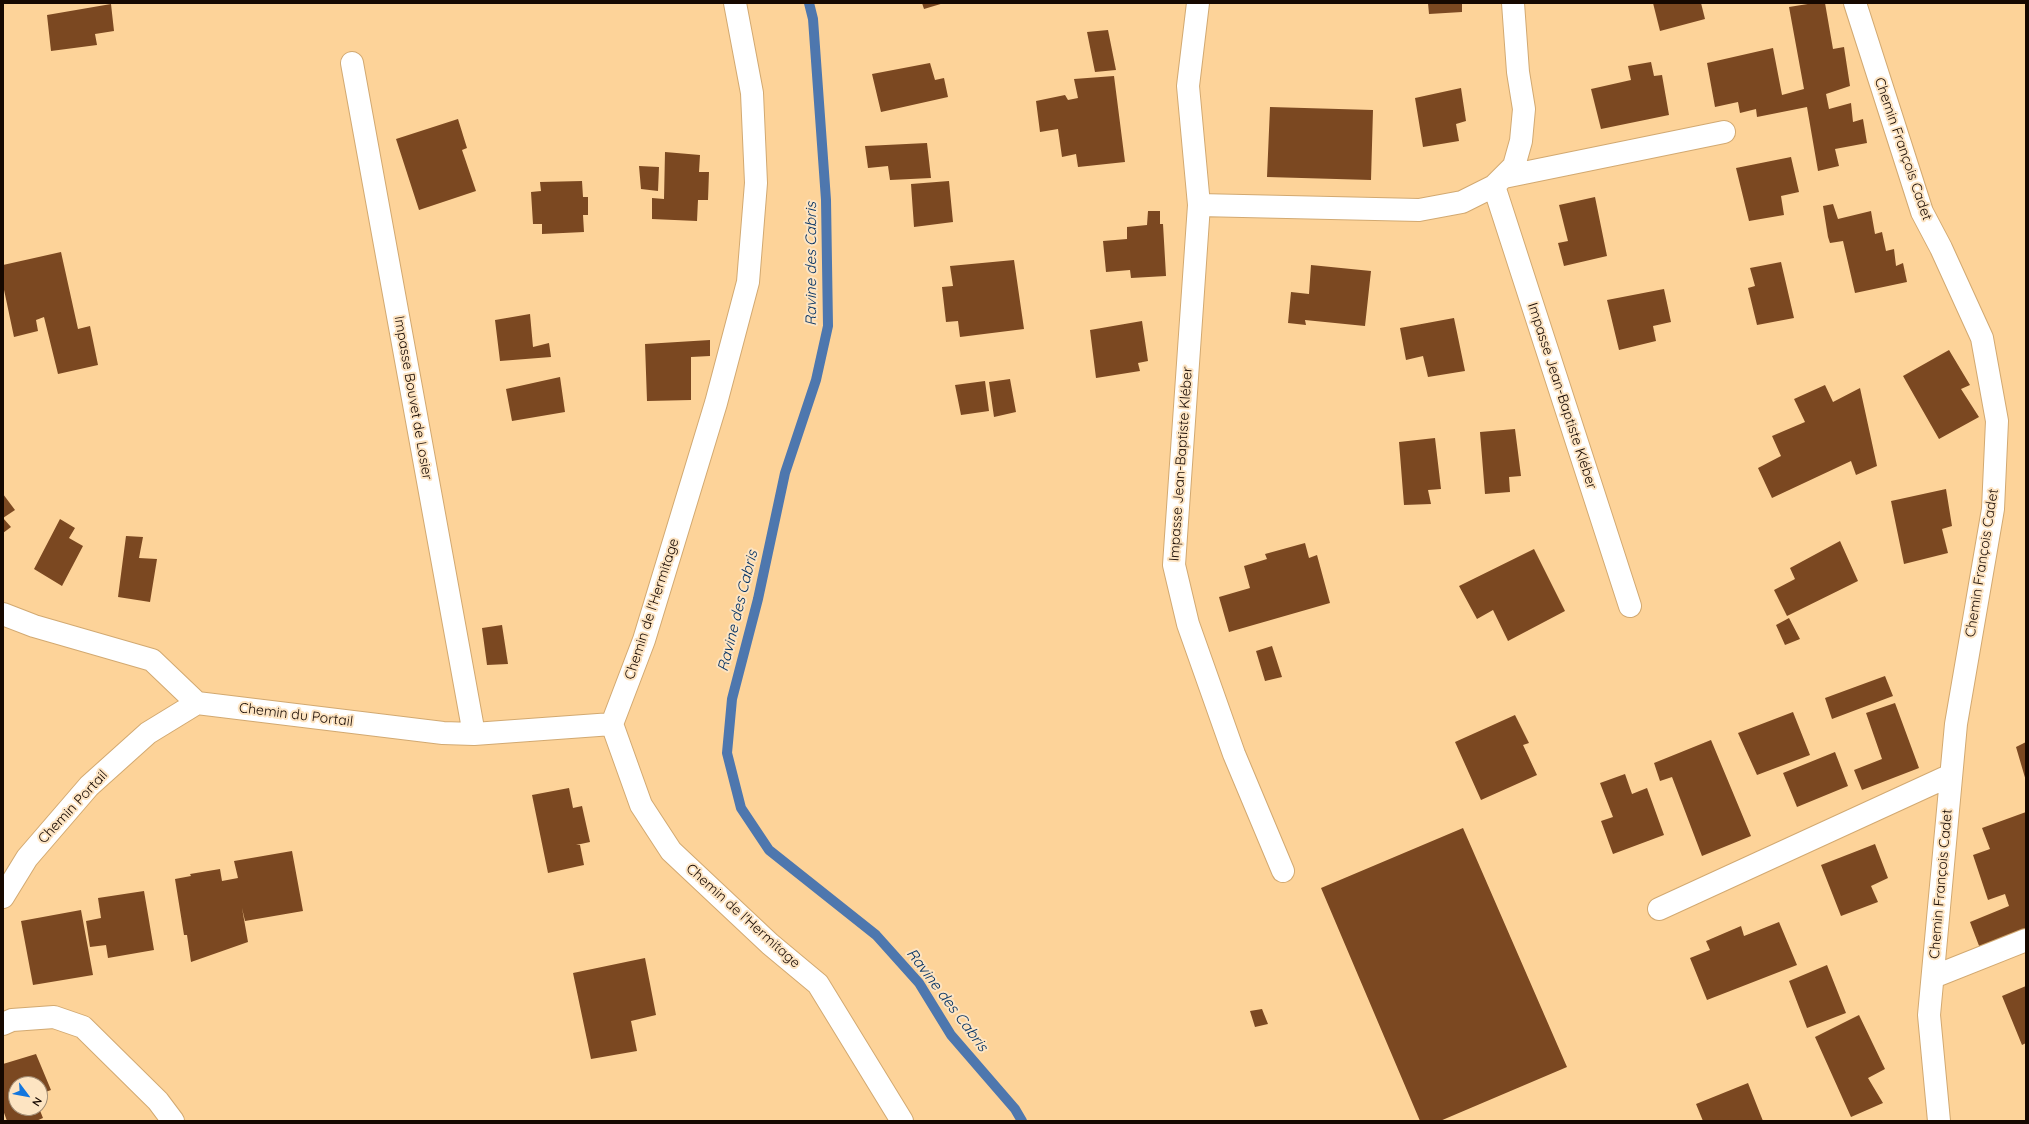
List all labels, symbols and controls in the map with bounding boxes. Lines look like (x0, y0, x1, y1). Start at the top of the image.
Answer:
street label: Chemin François Cadet (1871, 75, 1935, 223)
water label: Ravine des Cabris (802, 202, 820, 326)
street label: Impasse Jean-Baptiste Kléber (1524, 301, 1600, 491)
street label: Impasse Bouvet de Losier (390, 315, 436, 481)
street label: Impasse Jean-Baptiste Kléber (1166, 366, 1196, 562)
street label: Chemin François Cadet (1962, 488, 2002, 638)
street label: Chemin de l'Hermitage (621, 536, 683, 682)
water label: Ravine des Cabris (714, 549, 762, 673)
street label: Chemin du Portail (238, 700, 354, 730)
street label: Chemin Portail (35, 767, 111, 847)
street label: Chemin François Cadet (1926, 808, 1956, 960)
street label: Chemin de l'Hermitage (683, 860, 803, 972)
water label: Ravine des Cabris (902, 945, 992, 1055)
north arrow (8, 1076, 48, 1116)
text: N (29, 1095, 45, 1109)

